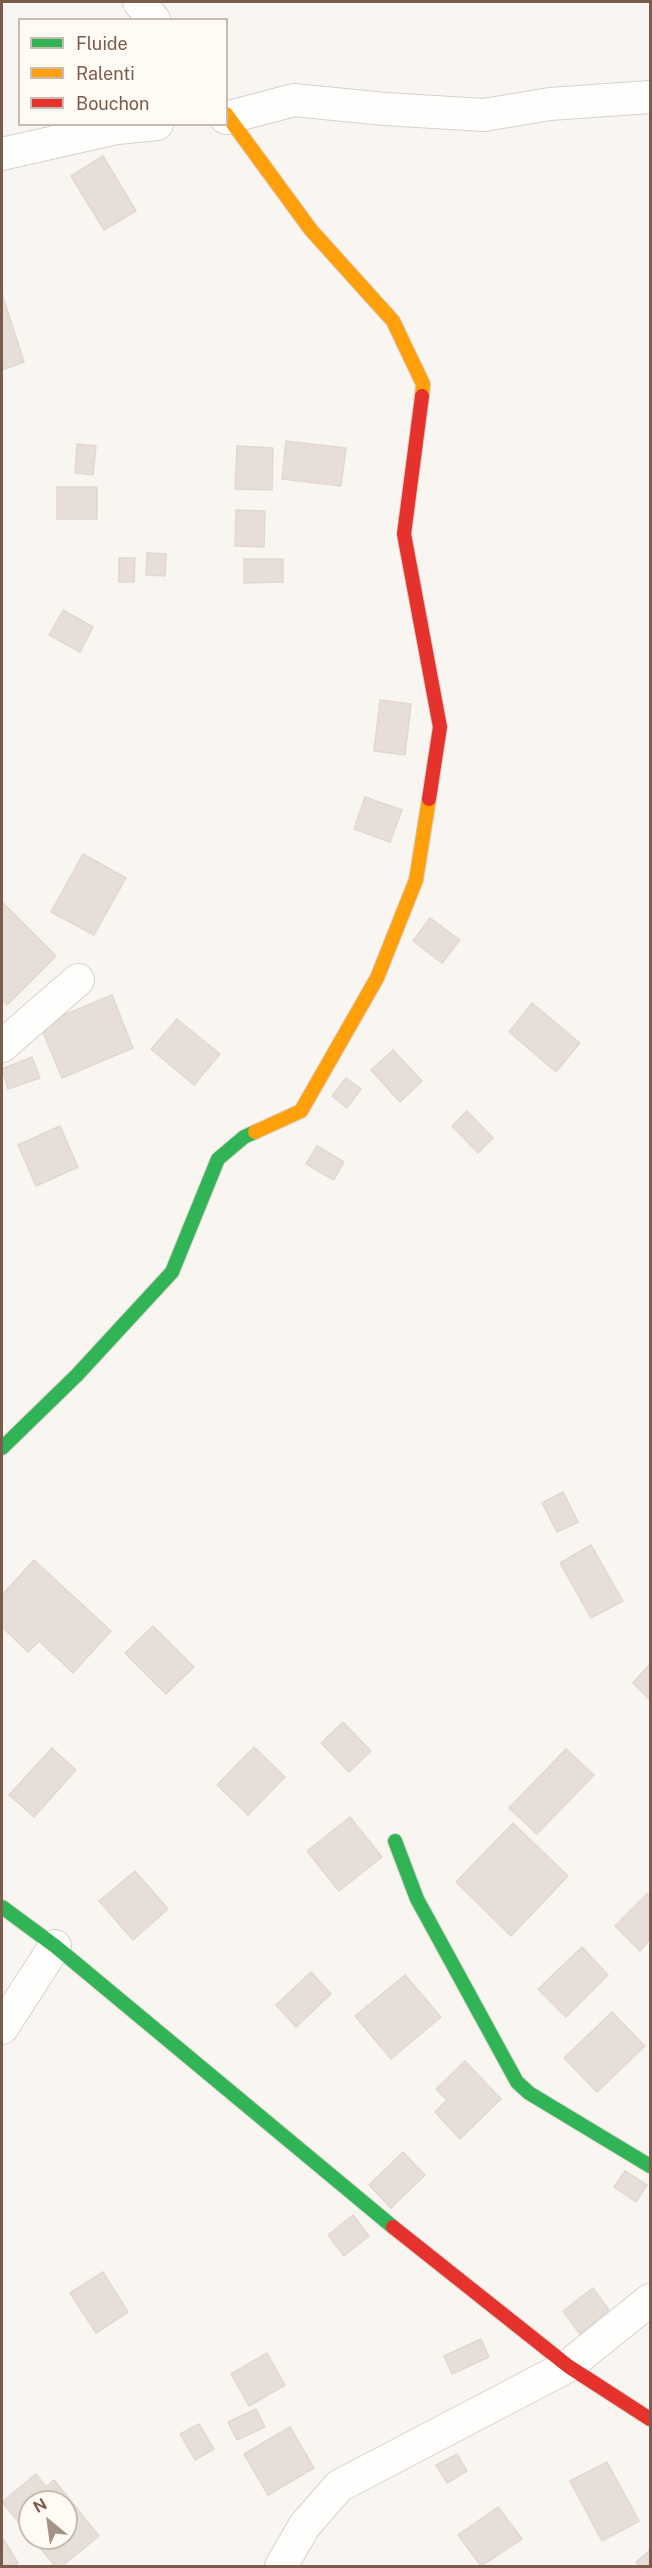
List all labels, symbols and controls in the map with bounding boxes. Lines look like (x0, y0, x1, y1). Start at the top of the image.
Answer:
legend (18, 18, 228, 126)
text: Fluide (76, 33, 128, 54)
text: Ralenti (76, 63, 135, 84)
text: Bouchon (76, 93, 149, 114)
north arrow (18, 2490, 78, 2550)
text: N (30, 2494, 50, 2517)

